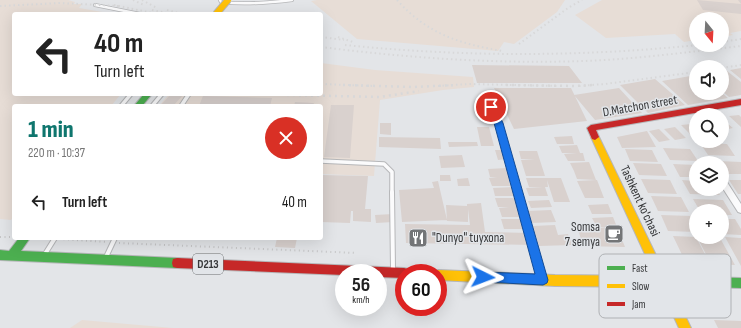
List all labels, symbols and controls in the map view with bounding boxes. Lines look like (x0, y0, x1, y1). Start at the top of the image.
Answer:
north arrow (689, 12, 729, 52)
map controls (689, 12, 729, 244)
text: 40 m (94, 27, 143, 60)
icon: left (28, 28, 80, 80)
button: sound (689, 60, 729, 100)
text: Turn left (94, 61, 145, 82)
pin (474, 90, 508, 124)
street label: D.Matchon street (601, 92, 679, 120)
icon: arrive (480, 96, 502, 118)
button: search (689, 108, 729, 148)
text: 1 min (28, 115, 74, 144)
button: close (265, 117, 307, 159)
text: 220 m · 10:37 (28, 145, 85, 161)
button: layers (689, 156, 729, 196)
street label: Tashkent ko'chasi (617, 163, 663, 239)
icon: left (28, 191, 50, 213)
text: Turn left (62, 193, 107, 212)
text: 40 m (282, 193, 307, 212)
button: + (689, 204, 729, 244)
place label: Somsa 7 semya (565, 219, 600, 250)
cafe icon: Somsa 7 semya (603, 223, 625, 245)
restaurant icon: "Dunyo" tuyxona (407, 227, 429, 249)
place label: "Dunyo" tuyxona (432, 230, 504, 246)
road number: D213 (193, 254, 223, 274)
legend (599, 254, 731, 318)
position arrow (462, 256, 504, 298)
text: Fast (632, 262, 648, 275)
speed limit sign: 60 (395, 264, 447, 316)
text: 56 (352, 273, 370, 297)
text: Slow (632, 280, 649, 293)
text: km/h (352, 294, 370, 306)
text: Jam (631, 298, 646, 311)

